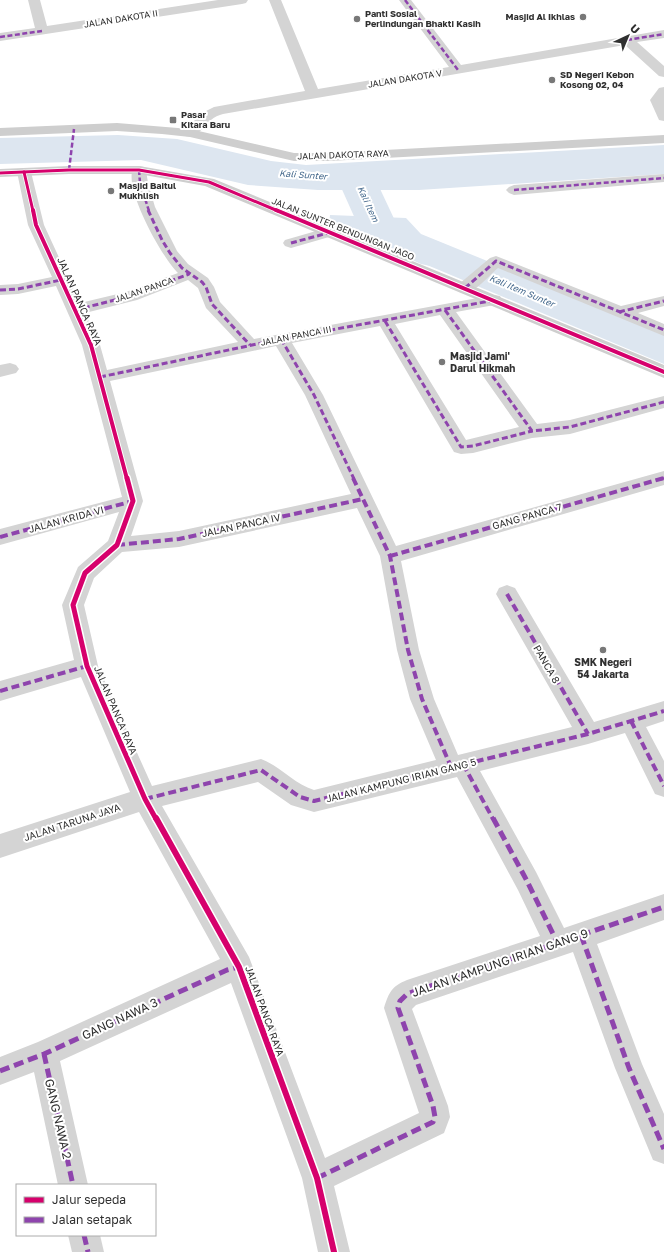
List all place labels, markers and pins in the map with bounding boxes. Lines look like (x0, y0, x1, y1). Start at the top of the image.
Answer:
place label: Panti Sosial Perlindungan Bhakti Kasih (365, 8, 481, 29)
place label: Masjid Al Ikhlas (505, 11, 575, 22)
marker: Masjid Al Ikhlas (578, 12, 588, 22)
marker: Panti Sosial Perlindungan Bhakti Kasih (352, 14, 362, 24)
place label: SD Negeri Kebon Kosong 02, 04 (560, 69, 635, 90)
marker: SD Negeri Kebon Kosong 02, 04 (547, 75, 557, 85)
place label: Pasar Kitara Baru (181, 109, 230, 130)
marker: Pasar Kitara Baru (168, 115, 178, 125)
place label: Masjid Baitul Mukhlish (119, 180, 176, 201)
marker: Masjid Baitul Mukhlish (106, 186, 116, 196)
place label: Masjid Jami' Darul Hikmah (450, 350, 515, 374)
marker: Masjid Jami' Darul Hikmah (437, 357, 447, 367)
marker: SMK Negeri 54 Jakarta (598, 645, 608, 655)
place label: SMK Negeri 54 Jakarta (574, 656, 632, 680)

